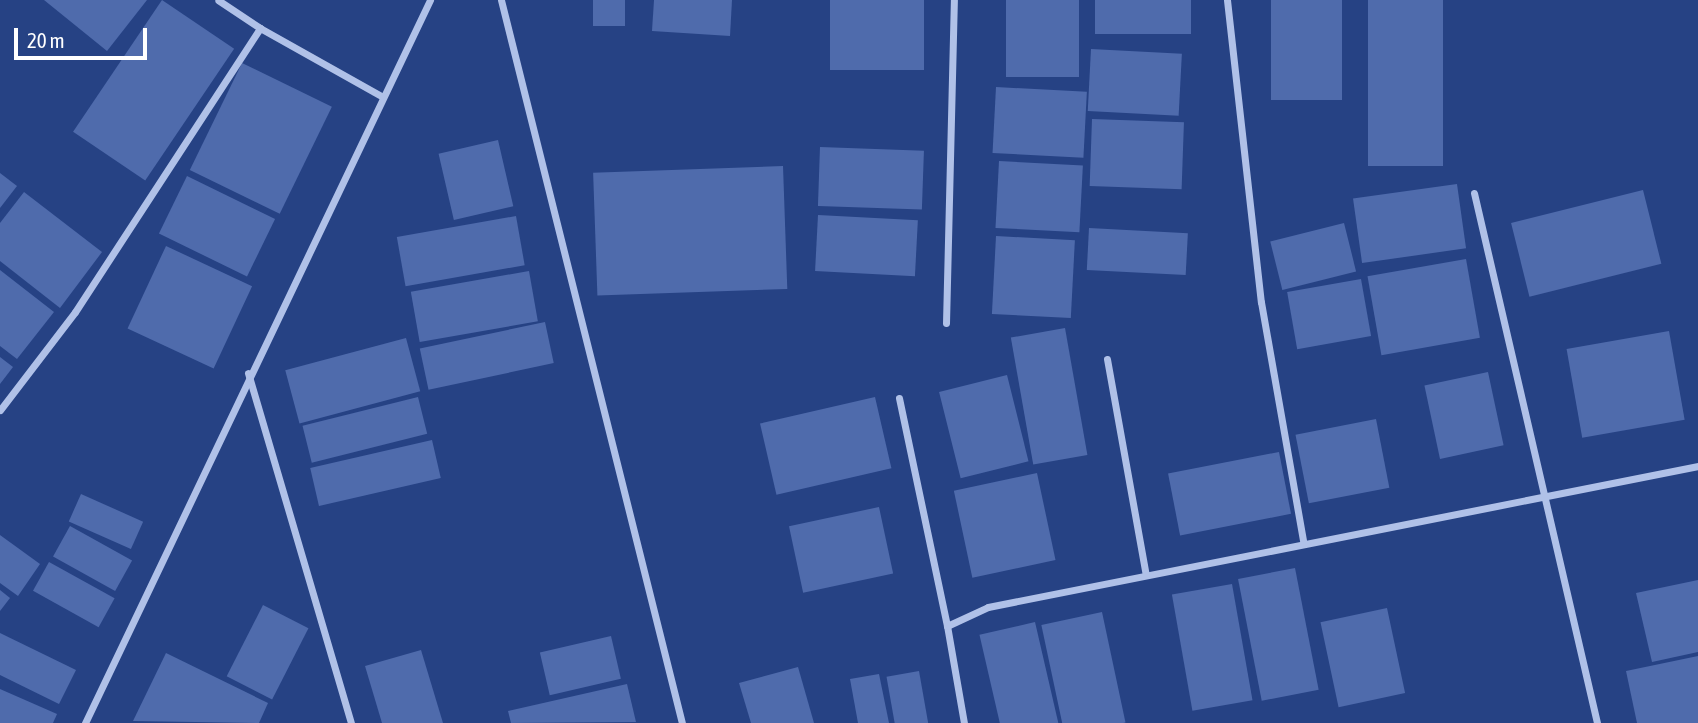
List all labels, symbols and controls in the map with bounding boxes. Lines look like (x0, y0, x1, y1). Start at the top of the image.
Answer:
scale bar (18, 14, 150, 58)
text: 20 m (27, 28, 65, 52)

